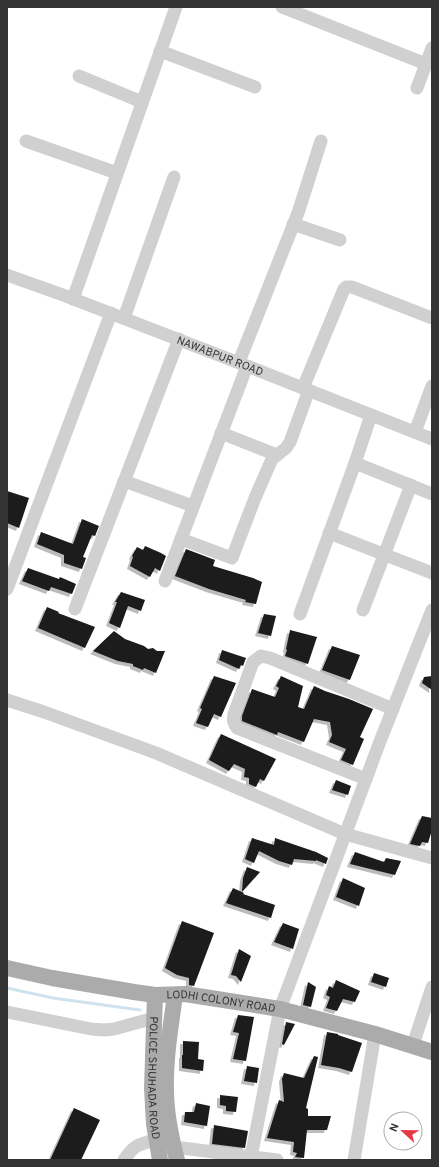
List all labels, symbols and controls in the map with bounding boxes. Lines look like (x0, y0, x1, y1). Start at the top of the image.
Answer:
street label: NAWABPUR ROAD (175, 334, 265, 380)
street label: LODHI COLONY ROAD (166, 988, 277, 1016)
street label: POLICE SHUHADA ROAD (144, 1016, 162, 1141)
north arrow (383, 1111, 423, 1151)
text: N (387, 1121, 403, 1134)

